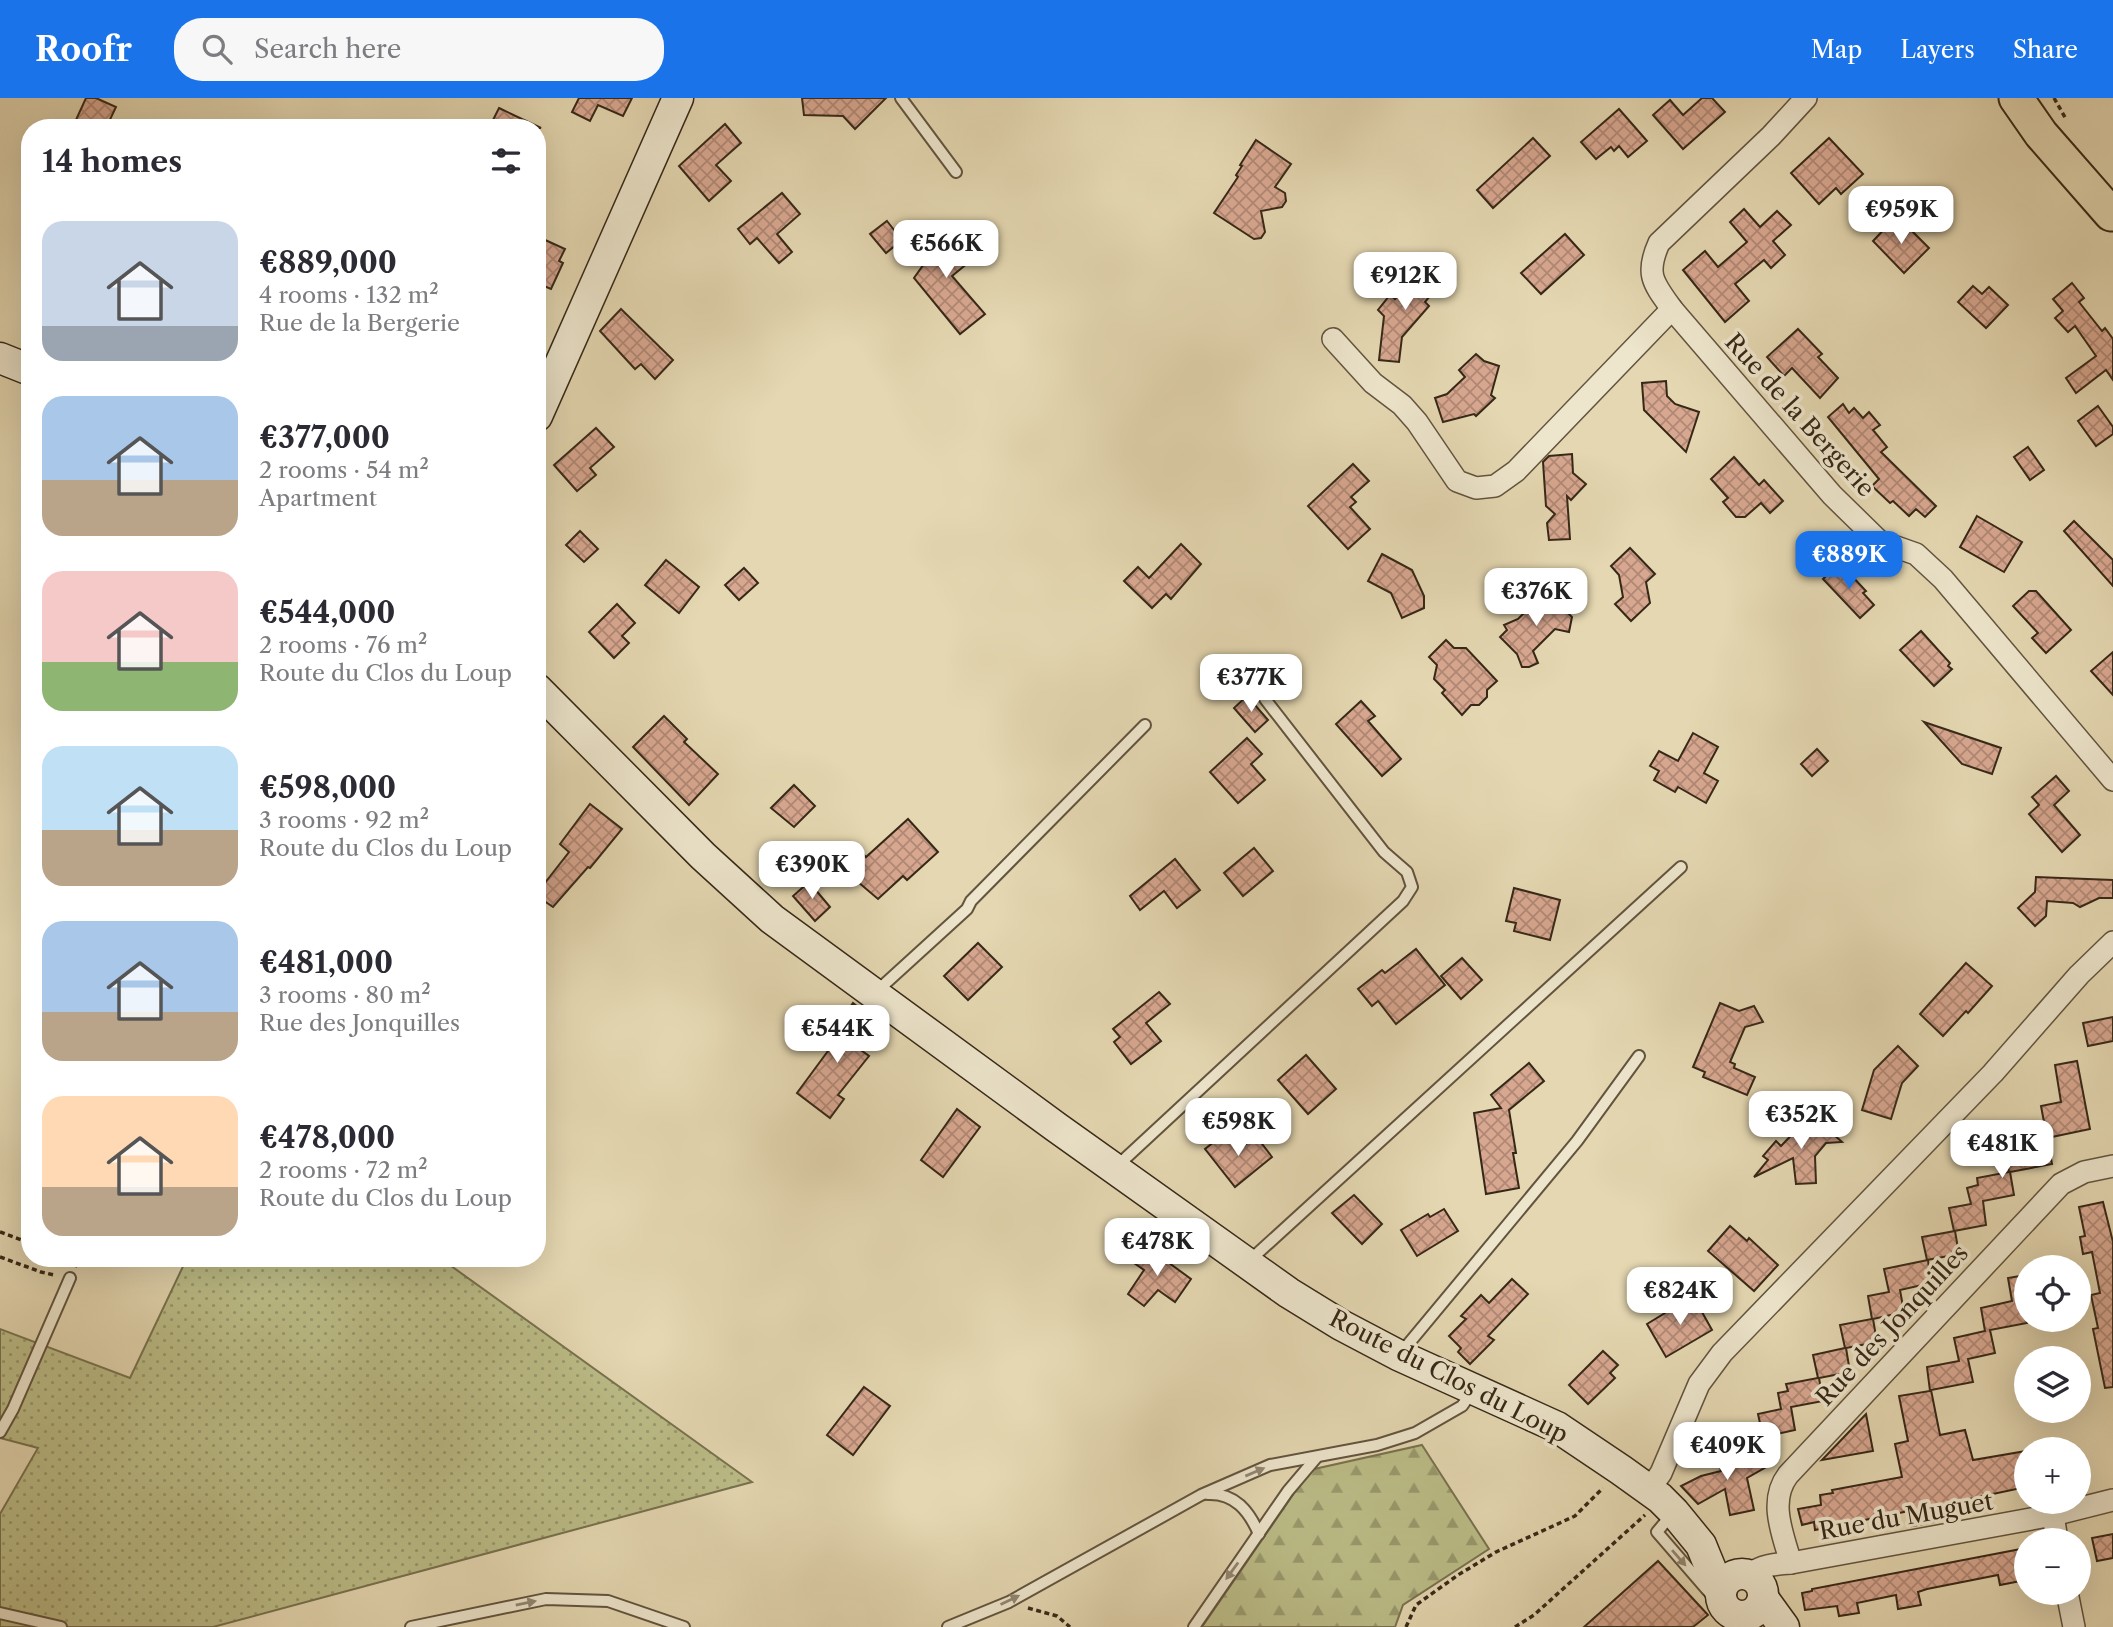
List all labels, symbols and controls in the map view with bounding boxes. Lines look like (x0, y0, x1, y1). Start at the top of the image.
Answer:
search box (174, 18, 664, 81)
text: Roofr (35, 29, 132, 70)
icon: search (198, 30, 236, 68)
text: Search here (254, 33, 401, 65)
text: Map (1811, 35, 1862, 64)
text: Layers (1900, 35, 1975, 64)
text: Share (2013, 35, 2078, 64)
icon: filters (487, 142, 525, 180)
text: 14 homes (42, 143, 182, 180)
pin: €959K (1852, 186, 1950, 246)
text: €959K (1864, 195, 1938, 223)
pin: €566K (897, 220, 995, 280)
text: €566K (909, 229, 983, 257)
text: €889,000 (259, 244, 397, 281)
icon: home (98, 249, 182, 333)
pin: €912K (1356, 252, 1454, 312)
text: €912K (1370, 261, 1440, 289)
text: 4 rooms · 132 m² (259, 281, 439, 309)
text: Rue de la Bergerie (259, 309, 460, 337)
street label: Rue de la Bergerie (1719, 327, 1881, 503)
text: €377,000 (259, 419, 390, 456)
icon: home (98, 424, 182, 508)
text: 2 rooms · 54 m² (259, 456, 429, 484)
text: Apartment (259, 484, 377, 512)
pin: €889K (1800, 532, 1898, 591)
text: €889K (1811, 540, 1887, 568)
pin: €376K (1487, 568, 1585, 628)
text: €376K (1500, 577, 1572, 605)
text: €544,000 (259, 594, 395, 631)
icon: home (98, 599, 182, 683)
text: 2 rooms · 76 m² (259, 631, 427, 659)
pin: €377K (1202, 654, 1300, 714)
text: Route du Clos du Loup (259, 659, 512, 687)
text: €377K (1216, 663, 1286, 691)
text: €598,000 (259, 769, 396, 806)
icon: home (98, 774, 182, 858)
text: 3 rooms · 92 m² (259, 806, 429, 834)
text: Route du Clos du Loup (259, 834, 512, 862)
pin: €390K (763, 842, 861, 901)
text: €390K (775, 850, 849, 878)
text: €481,000 (259, 944, 393, 981)
icon: home (98, 949, 182, 1033)
text: 3 rooms · 80 m² (259, 981, 431, 1009)
pin: €544K (788, 1006, 886, 1065)
text: Rue des Jonquilles (259, 1009, 460, 1037)
text: €544K (801, 1014, 873, 1042)
pin: €352K (1752, 1091, 1850, 1151)
pin: €598K (1189, 1098, 1287, 1158)
text: €352K (1765, 1100, 1837, 1128)
text: €598K (1201, 1107, 1275, 1135)
text: €478,000 (259, 1119, 395, 1156)
pin: €481K (1953, 1121, 2051, 1180)
icon: home (98, 1124, 182, 1208)
text: €481K (1966, 1129, 2038, 1157)
text: 2 rooms · 72 m² (259, 1156, 428, 1184)
text: Route du Clos du Loup (259, 1184, 512, 1212)
pin: €478K (1108, 1218, 1206, 1278)
text: €478K (1121, 1227, 1193, 1255)
street label: Rue des Jonquilles (1810, 1238, 1974, 1412)
map controls (2014, 1255, 2091, 1605)
button: locate (2014, 1255, 2091, 1332)
pin: €824K (1631, 1268, 1729, 1327)
text: €824K (1643, 1276, 1717, 1304)
street label: Route du Clos du Loup (1325, 1303, 1573, 1449)
button: layers (2014, 1346, 2091, 1423)
pin: €409K (1678, 1422, 1776, 1482)
text: €409K (1690, 1431, 1765, 1459)
button: + (2014, 1437, 2091, 1514)
one-way arrow (1245, 1466, 1266, 1477)
street label: Rue du Muguet (1817, 1486, 1996, 1546)
button: − (2014, 1528, 2091, 1605)
one-way arrow (1671, 1549, 1687, 1567)
one-way arrow (1225, 1562, 1239, 1581)
one-way arrow (1000, 1595, 1020, 1606)
one-way arrow (515, 1597, 537, 1608)

